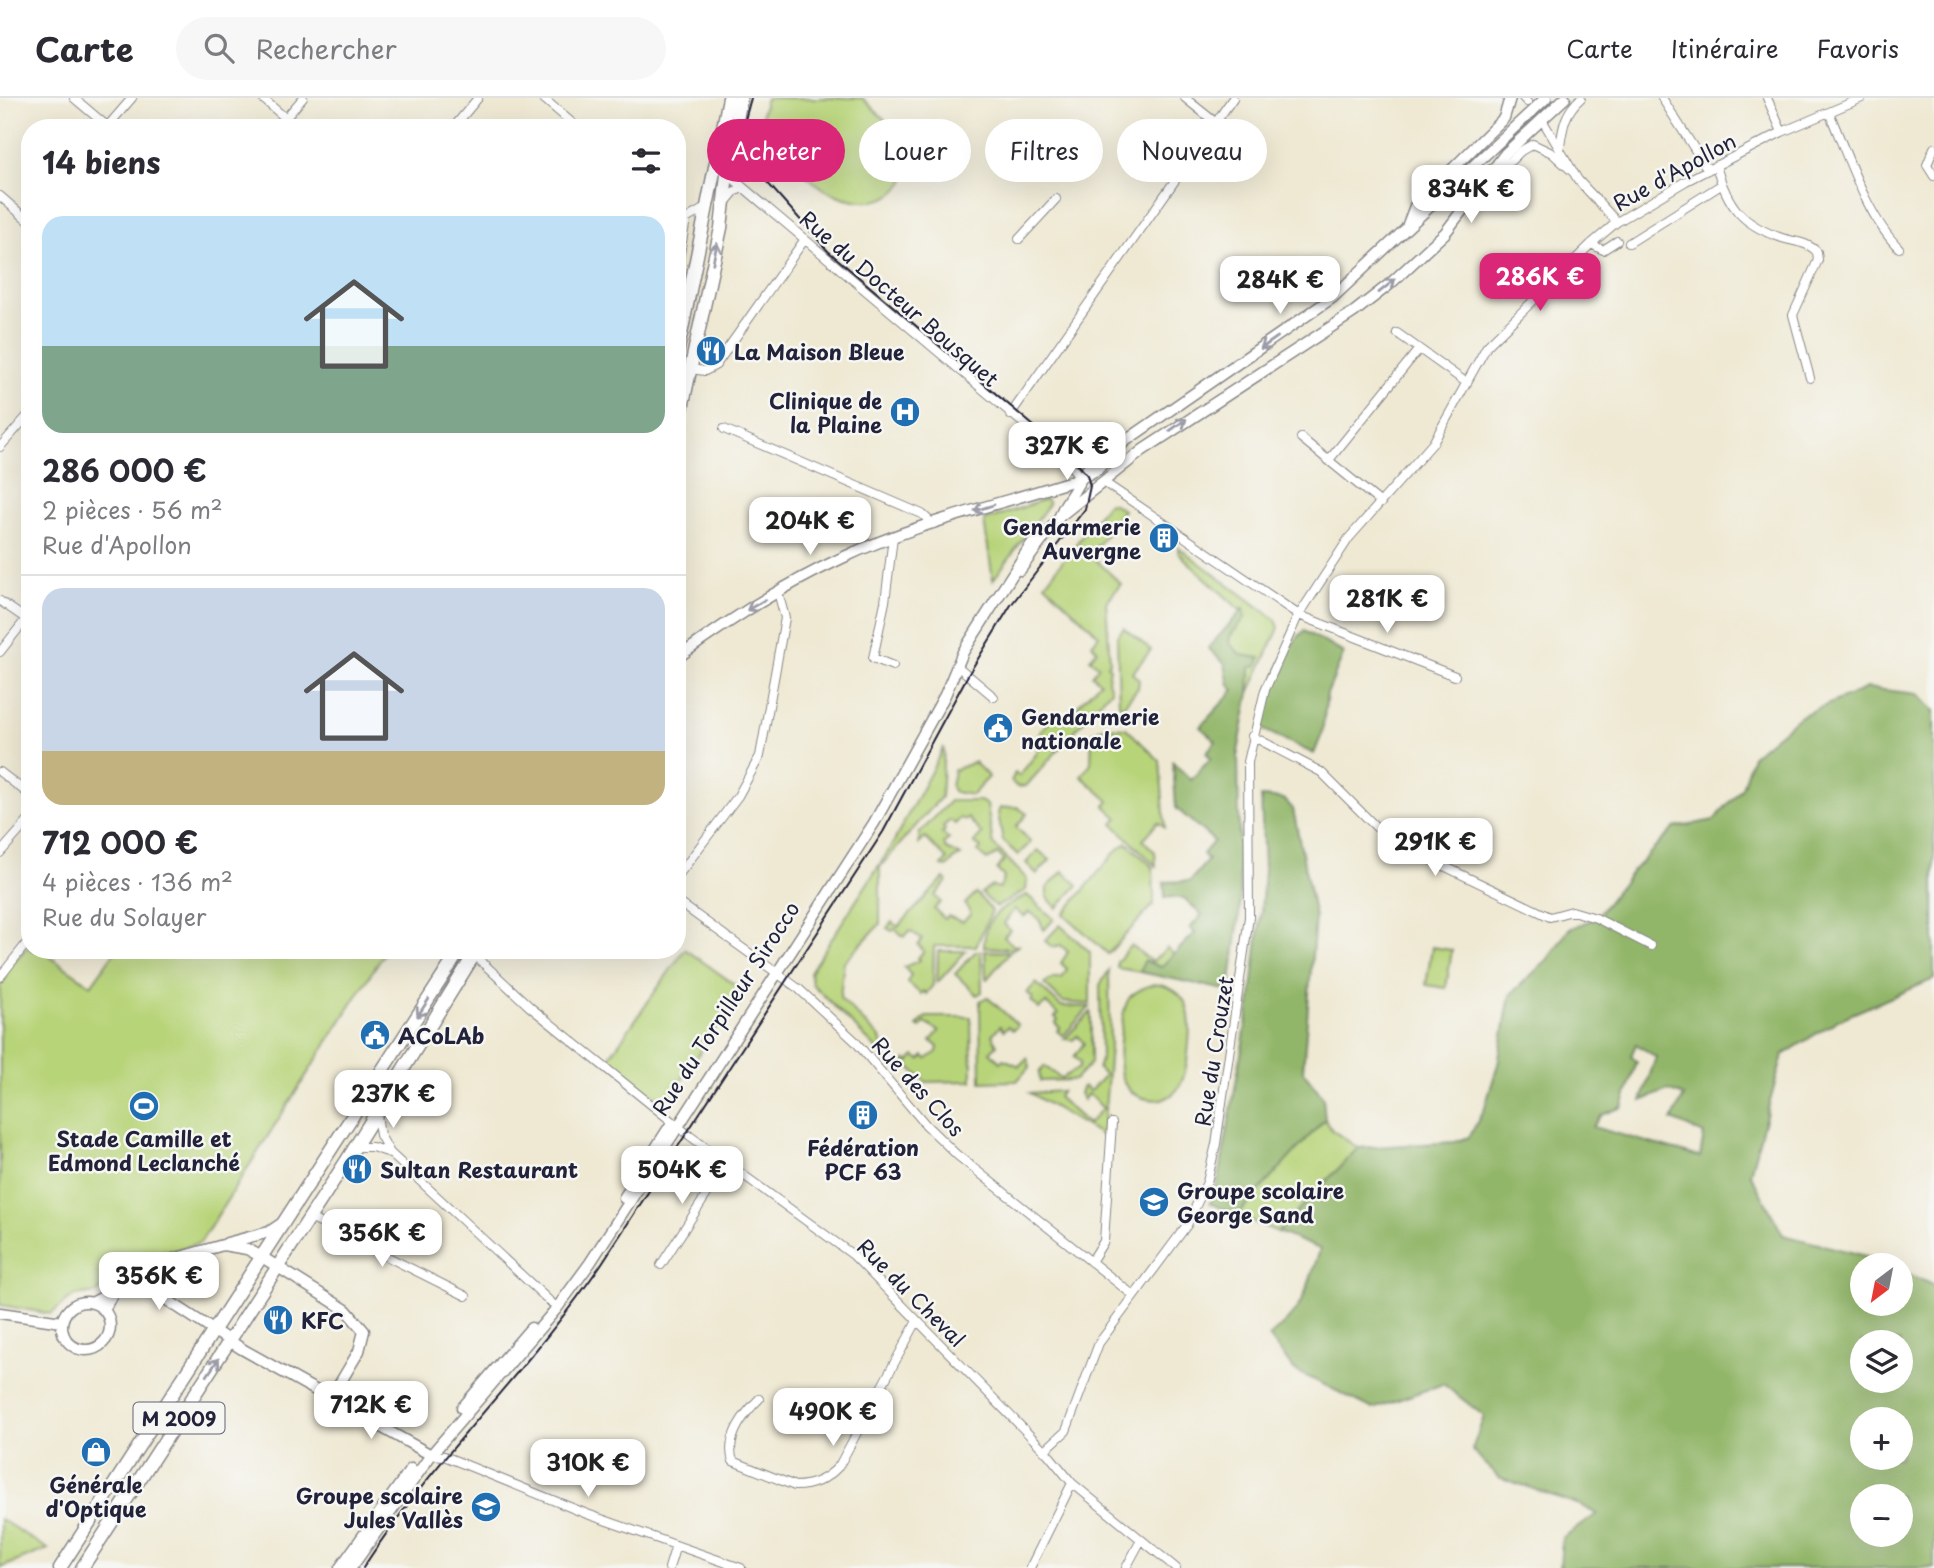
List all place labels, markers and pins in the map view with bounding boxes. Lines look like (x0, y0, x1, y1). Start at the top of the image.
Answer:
pin: 834K € (1414, 166, 1528, 225)
pin: 286K € (1483, 254, 1597, 313)
pin: 284K € (1223, 256, 1337, 316)
restaurant icon: La Maison Bleue (694, 334, 728, 368)
place label: La Maison Bleue (734, 335, 905, 367)
place label: Clinique de la Plaine (769, 384, 882, 440)
hospital icon: Clinique de la Plaine (888, 395, 922, 429)
pin: 327K € (1010, 422, 1124, 482)
pin: 204K € (753, 498, 867, 557)
place label: Gendarmerie Auvergne (1003, 510, 1141, 566)
building icon: Gendarmerie Auvergne (1147, 521, 1181, 555)
pin: 281K € (1330, 575, 1444, 635)
place label: Gendarmerie nationale (1021, 700, 1159, 756)
public building icon: Gendarmerie nationale (981, 711, 1015, 745)
pin: 291K € (1378, 818, 1492, 878)
public building icon: ACoLAb (358, 1018, 392, 1052)
place label: ACoLAb (398, 1019, 484, 1051)
pin: 237K € (336, 1070, 450, 1130)
sports icon: Stade Camille et Edmond Leclanché (127, 1089, 161, 1123)
building icon: Fédération PCF 63 (846, 1098, 880, 1132)
place label: Stade Camille et Edmond Leclanché (48, 1122, 240, 1178)
place label: Fédération PCF 63 (807, 1131, 919, 1187)
pin: 504K € (625, 1146, 739, 1206)
restaurant icon: Sultan Restaurant (340, 1152, 374, 1186)
place label: Sultan Restaurant (380, 1153, 578, 1185)
place label: Groupe scolaire George Sand (1177, 1174, 1344, 1230)
school or university icon: Groupe scolaire George Sand (1137, 1185, 1171, 1219)
pin: 356K € (325, 1210, 439, 1269)
pin: 356K € (102, 1252, 216, 1312)
restaurant icon: KFC (261, 1303, 295, 1337)
place label: KFC (301, 1304, 344, 1336)
pin: 712K € (314, 1382, 428, 1441)
pin: 490K € (776, 1388, 890, 1448)
shop icon: Générale d'Optique (79, 1435, 113, 1469)
pin: 310K € (531, 1440, 645, 1499)
place label: Générale d'Optique (46, 1468, 146, 1524)
place label: Groupe scolaire Jules Vallès (296, 1479, 463, 1535)
school or university icon: Groupe scolaire Jules Vallès (469, 1490, 503, 1524)

